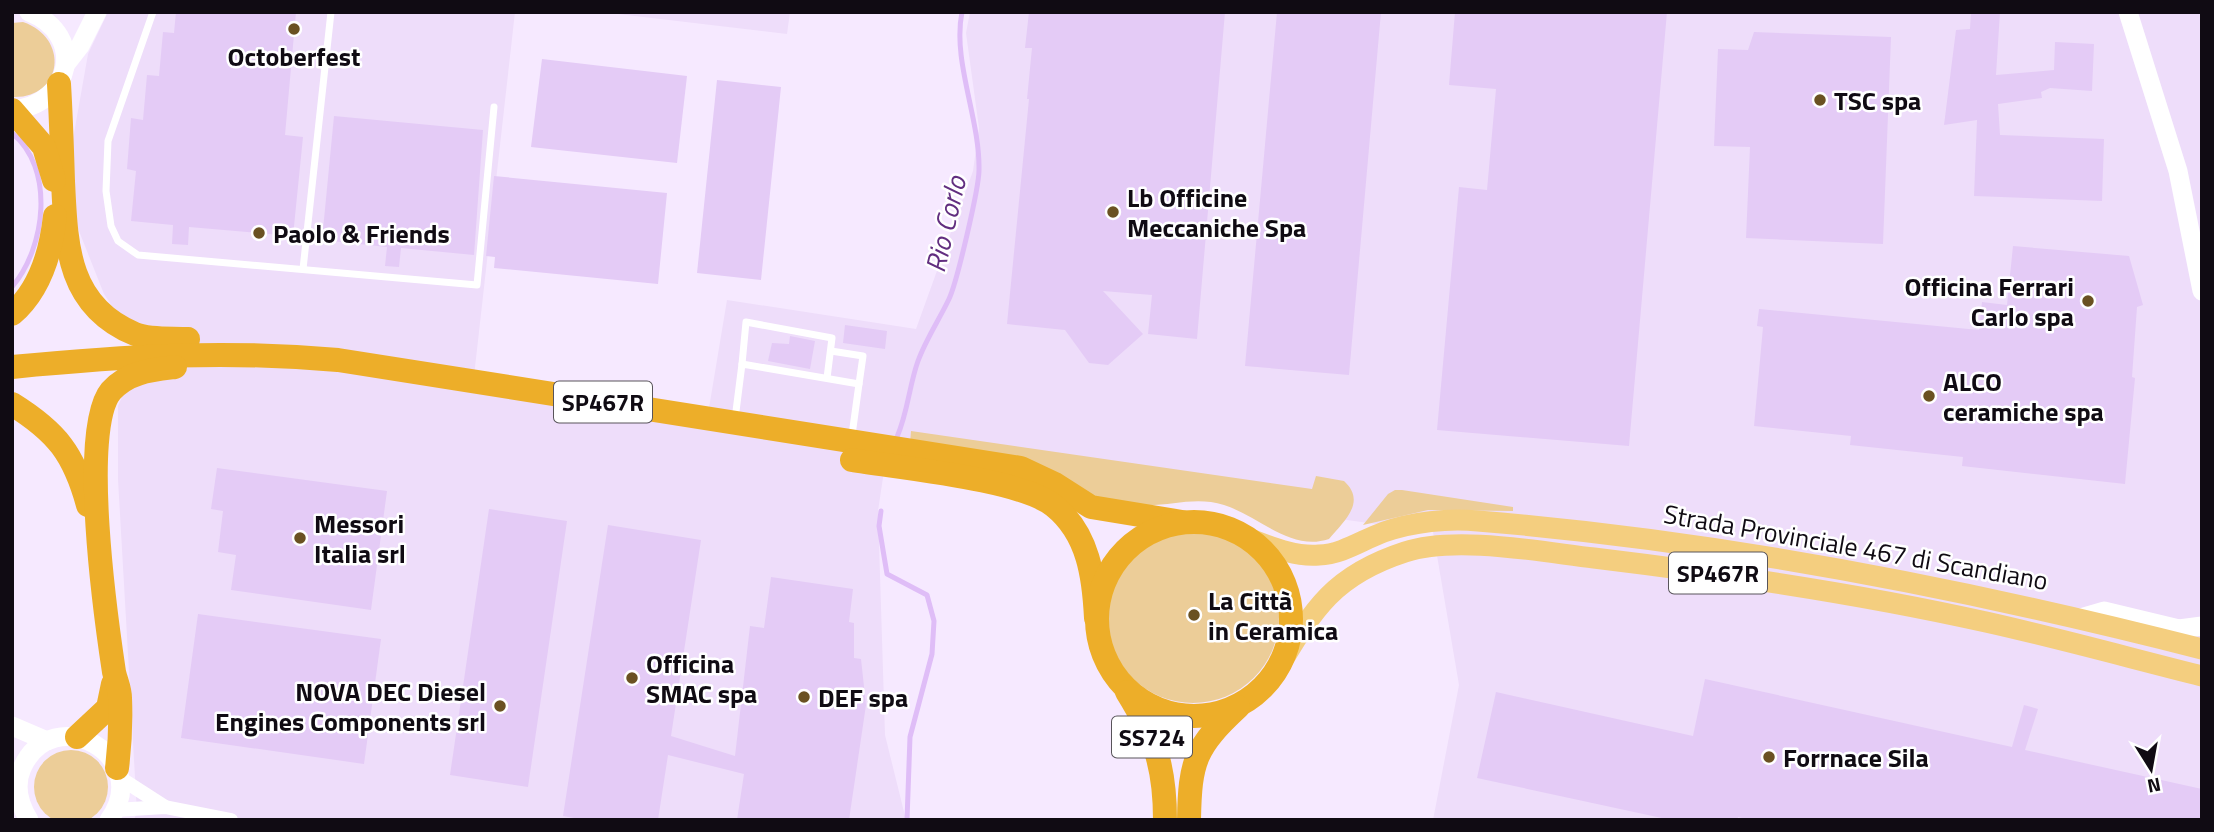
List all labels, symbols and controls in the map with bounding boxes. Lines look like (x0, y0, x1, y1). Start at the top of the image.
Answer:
marker: Octoberfest (286, 21, 302, 37)
place label: Octoberfest (227, 37, 361, 76)
place label: TSC spa (1834, 81, 1921, 120)
marker: TSC spa (1812, 92, 1828, 108)
water label: Rio Corlo (913, 170, 977, 277)
place label: Lb Officine Meccaniche Spa (1127, 178, 1306, 247)
marker: Lb Officine Meccaniche Spa (1105, 204, 1121, 220)
place label: Paolo & Friends (273, 214, 450, 253)
marker: Paolo & Friends (251, 225, 267, 241)
place label: Officina Ferrari Carlo spa (1904, 267, 2074, 336)
marker: Officina Ferrari Carlo spa (2080, 293, 2096, 309)
place label: ALCO ceramiche spa (1943, 362, 2104, 431)
road number: SP467R (554, 382, 652, 422)
marker: ALCO ceramiche spa (1921, 388, 1937, 404)
street label: Strada Provinciale 467 di Scandiano (1661, 494, 2051, 600)
place label: Messori Italia srl (314, 504, 406, 573)
marker: Messori Italia srl (292, 530, 308, 546)
road number: SP467R (1669, 552, 1767, 594)
place label: La Città in Ceramica (1208, 581, 1338, 650)
marker: La Città in Ceramica (1186, 607, 1202, 623)
place label: Officina SMAC spa (646, 644, 757, 713)
marker: Officina SMAC spa (624, 670, 640, 686)
place label: NOVA DEC Diesel Engines Components srl (215, 672, 486, 741)
place label: DEF spa (818, 678, 908, 717)
marker: DEF spa (796, 689, 812, 705)
marker: NOVA DEC Diesel Engines Components srl (492, 698, 508, 714)
road number: SS724 (1112, 716, 1192, 758)
north arrow (2116, 734, 2186, 804)
place label: Forrnace Sila (1783, 738, 1929, 777)
marker: Forrnace Sila (1761, 749, 1777, 765)
text: N (2145, 771, 2164, 802)

